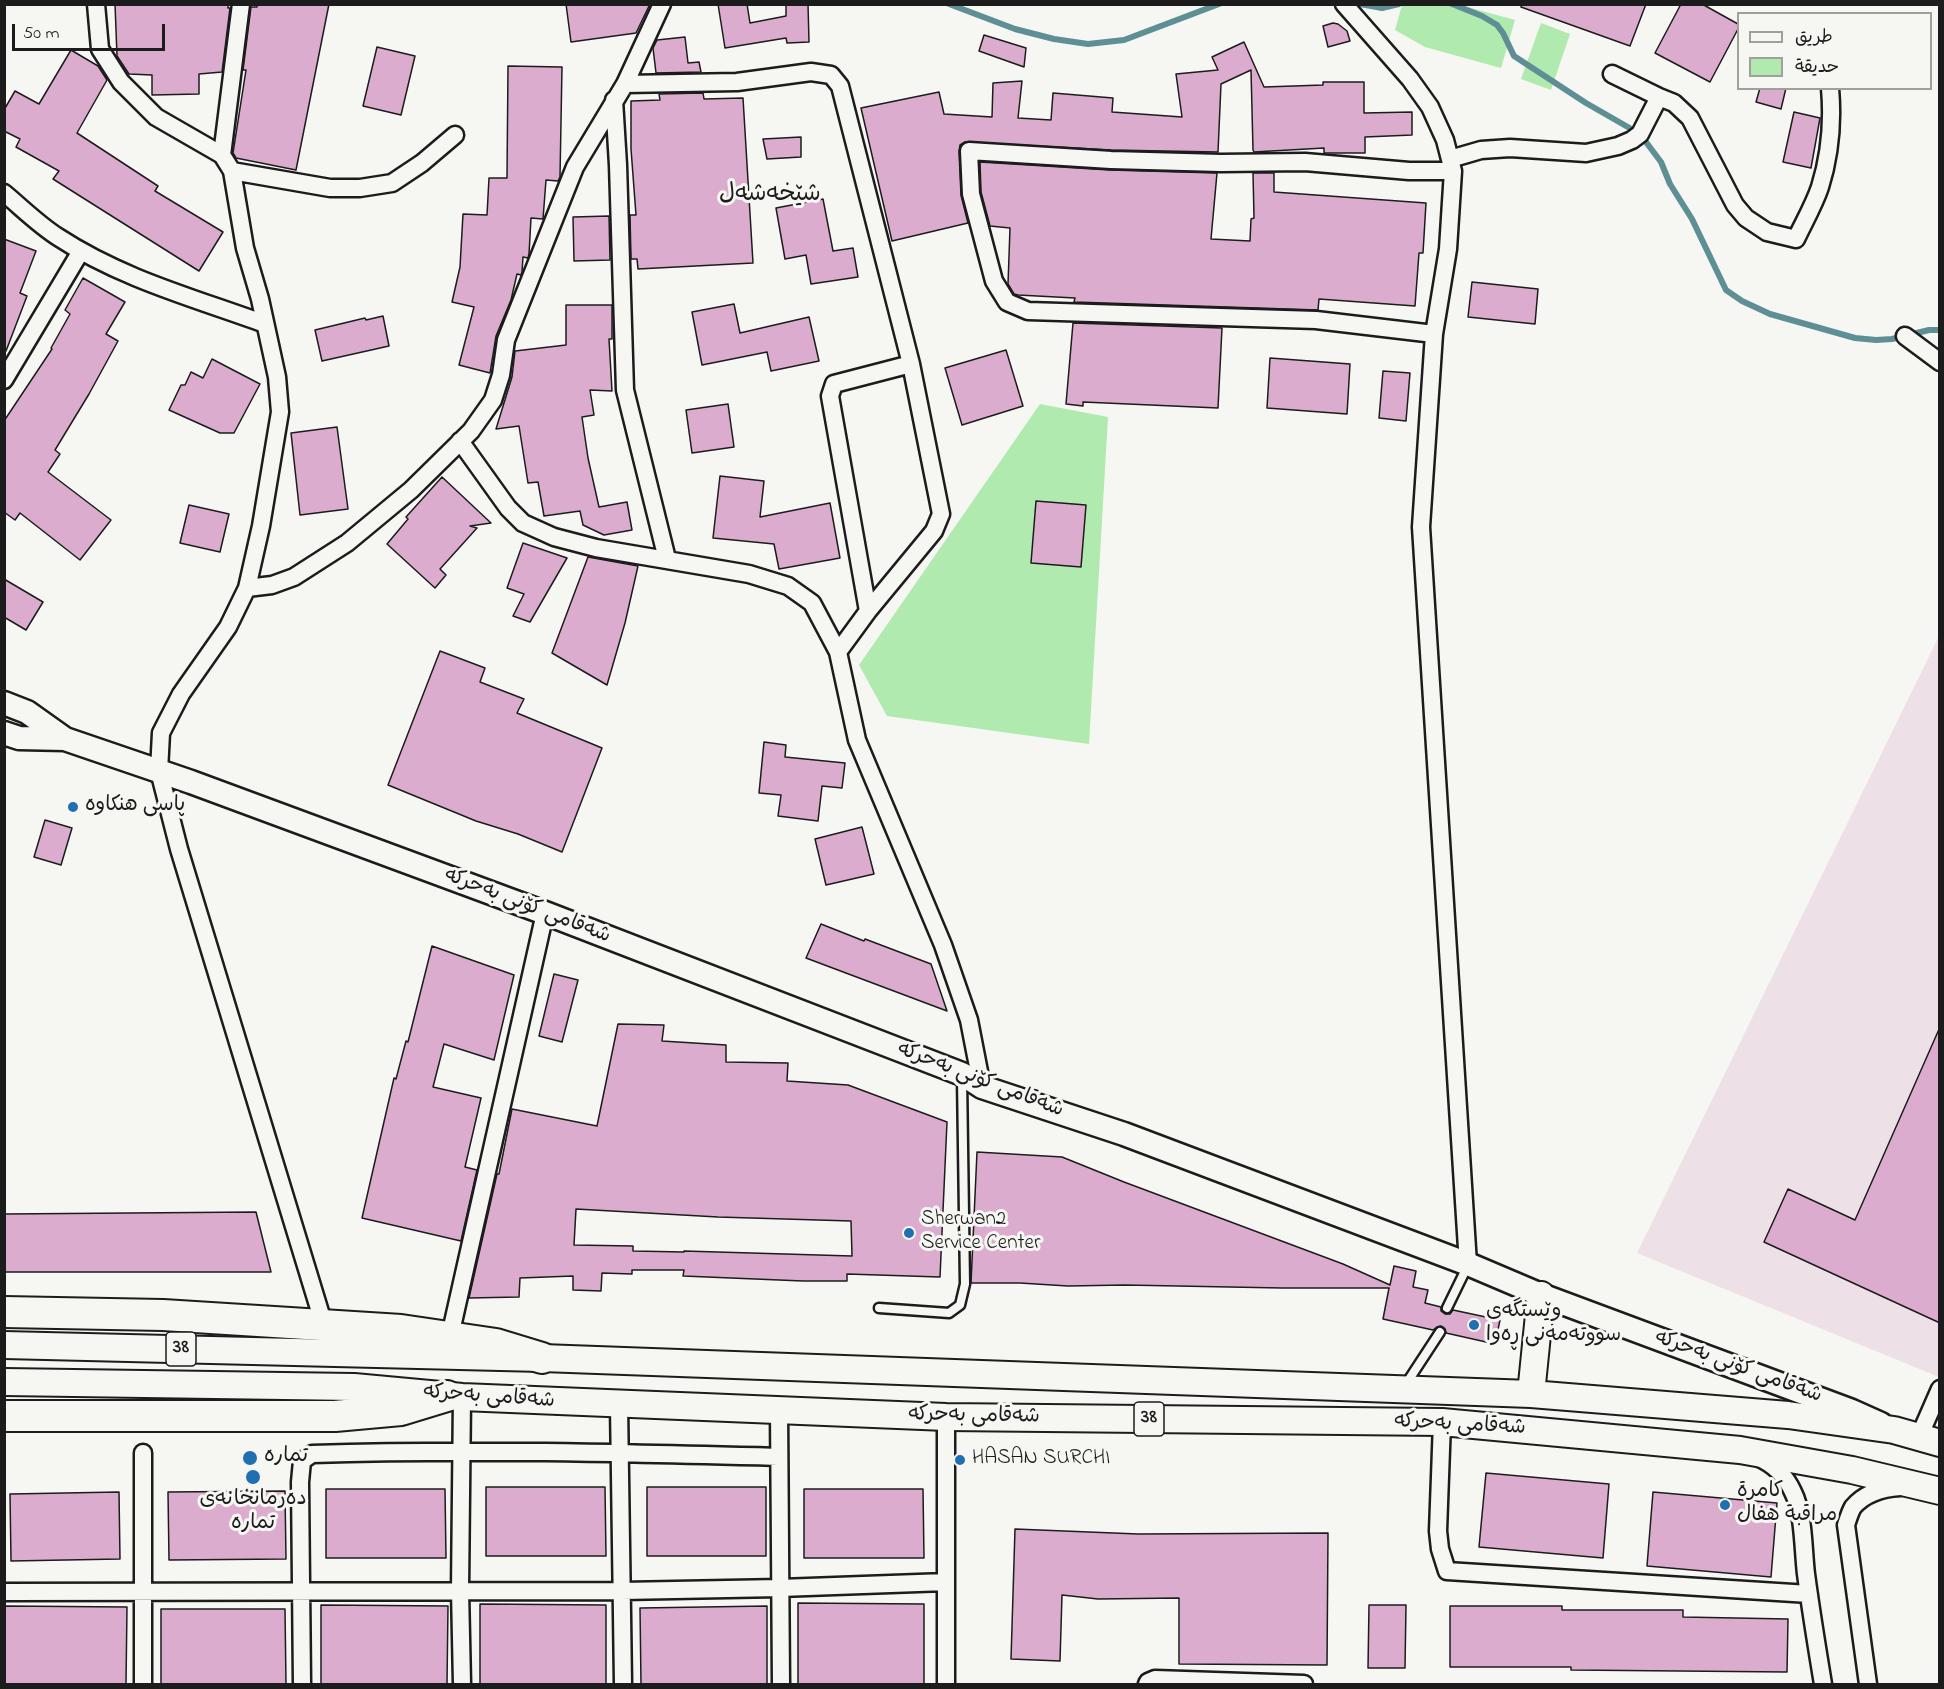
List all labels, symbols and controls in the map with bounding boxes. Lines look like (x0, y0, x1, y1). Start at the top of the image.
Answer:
scale bar (15, 12, 168, 50)
legend (1737, 12, 1932, 90)
text: 50 m (23, 21, 60, 47)
text: طريق (1795, 25, 1833, 51)
text: حديقة (1795, 55, 1839, 81)
district label: شێخەشەل (719, 182, 821, 210)
place label: پاسی هنكاوه‌ (85, 794, 185, 820)
marker: پاسی هنكاوه‌ (66, 800, 80, 814)
street label: شەقامی کۆنی بەحرکە (440, 864, 614, 950)
street label: شەقامی کۆنی بەحرکە (893, 1038, 1067, 1124)
place label: Sherwan2 Service Center (921, 1208, 1041, 1258)
marker: Sherwan2 Service Center (902, 1226, 916, 1240)
place label: وێستگەی سووتەمەنی ڕەوا (1486, 1300, 1621, 1350)
marker: وێستگەی سووتەمەنی ڕەوا (1467, 1318, 1481, 1332)
street label: شەقامی کۆنی بەحرکە (1651, 1326, 1825, 1410)
road number: 38 (166, 1332, 196, 1366)
street label: شەقامی بەحرکە (422, 1381, 556, 1415)
road number: 38 (1134, 1402, 1164, 1436)
street label: شەقامی بەحرکە (908, 1403, 1040, 1431)
street label: شەقامی بەحرکە (1394, 1410, 1526, 1442)
place label: تمارە (264, 1445, 308, 1471)
place label: HASAN SURCHI (972, 1447, 1110, 1473)
marker: تمارە (241, 1449, 259, 1467)
marker: HASAN SURCHI (953, 1453, 967, 1467)
marker: دەرمانخانەی تمارە (244, 1468, 262, 1486)
place label: كامرة مراقبة هفال (1737, 1480, 1837, 1530)
place label: دەرمانخانەی تمارە (199, 1488, 307, 1538)
marker: كامرة مراقبة هفال (1718, 1498, 1732, 1512)

